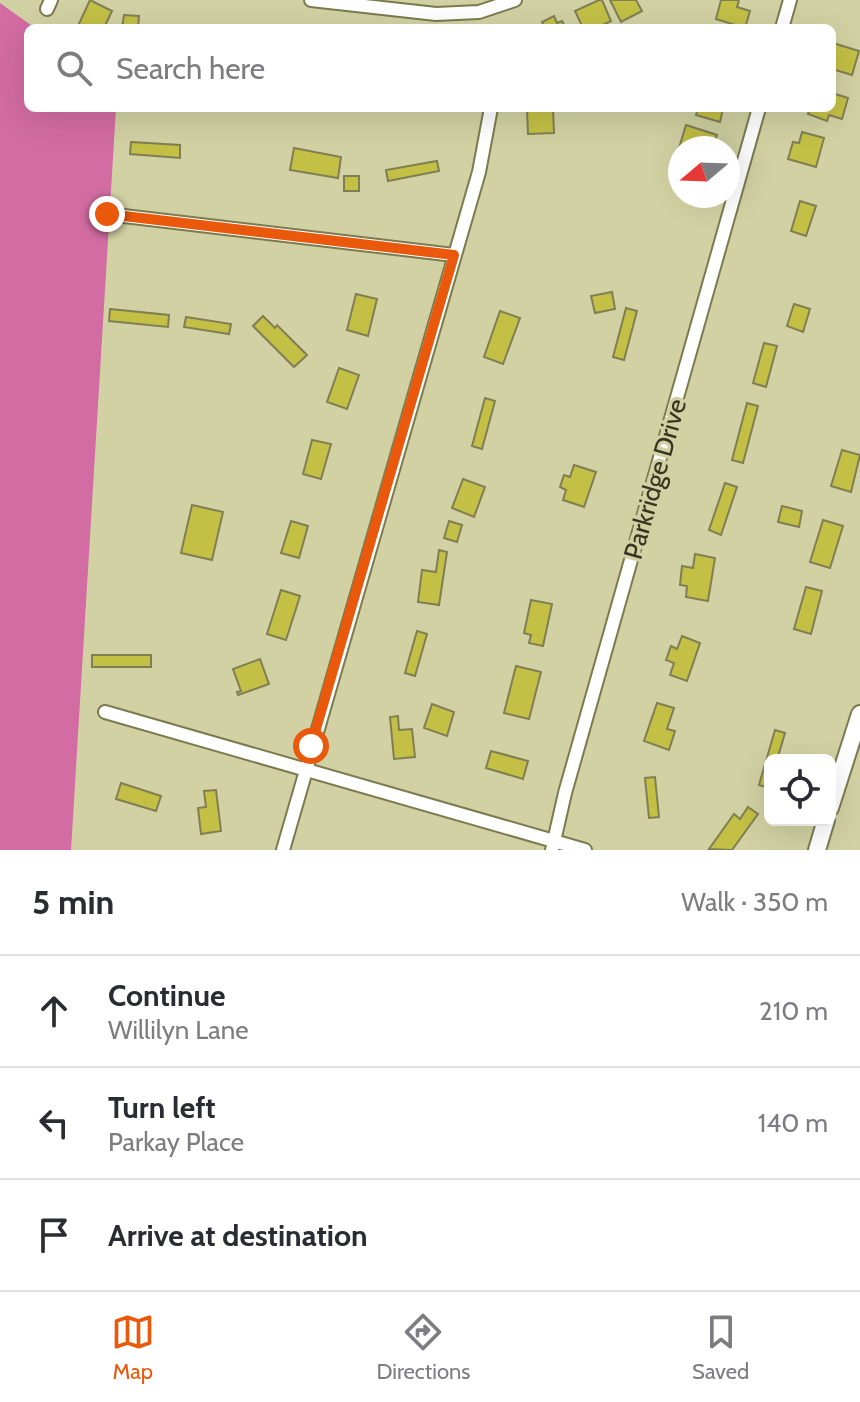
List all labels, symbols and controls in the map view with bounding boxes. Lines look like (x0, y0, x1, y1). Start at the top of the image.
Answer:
search box (24, 24, 836, 112)
icon: search (52, 46, 96, 90)
text: Search here (116, 50, 265, 87)
north arrow (668, 136, 740, 208)
route end (89, 196, 125, 232)
street label: Parkridge Drive (617, 395, 693, 563)
route start (293, 728, 329, 764)
map controls (764, 754, 836, 826)
button: locate (764, 754, 836, 826)
text: 5 min (32, 881, 114, 923)
text: Walk · 350 m (681, 886, 828, 918)
text: Continue (108, 977, 225, 1014)
icon: ahead (32, 989, 76, 1033)
text: 210 m (759, 995, 828, 1027)
text: Willilyn Lane (108, 1014, 249, 1046)
text: Turn left (108, 1089, 216, 1126)
icon: left (32, 1101, 76, 1145)
text: 140 m (758, 1107, 828, 1139)
text: Parkay Place (108, 1126, 244, 1158)
icon: arrive (32, 1213, 76, 1257)
text: Arrive at destination (108, 1217, 368, 1254)
tab: Map (111, 1310, 155, 1385)
tab: Directions (376, 1310, 470, 1385)
tab: Saved (692, 1310, 749, 1385)

